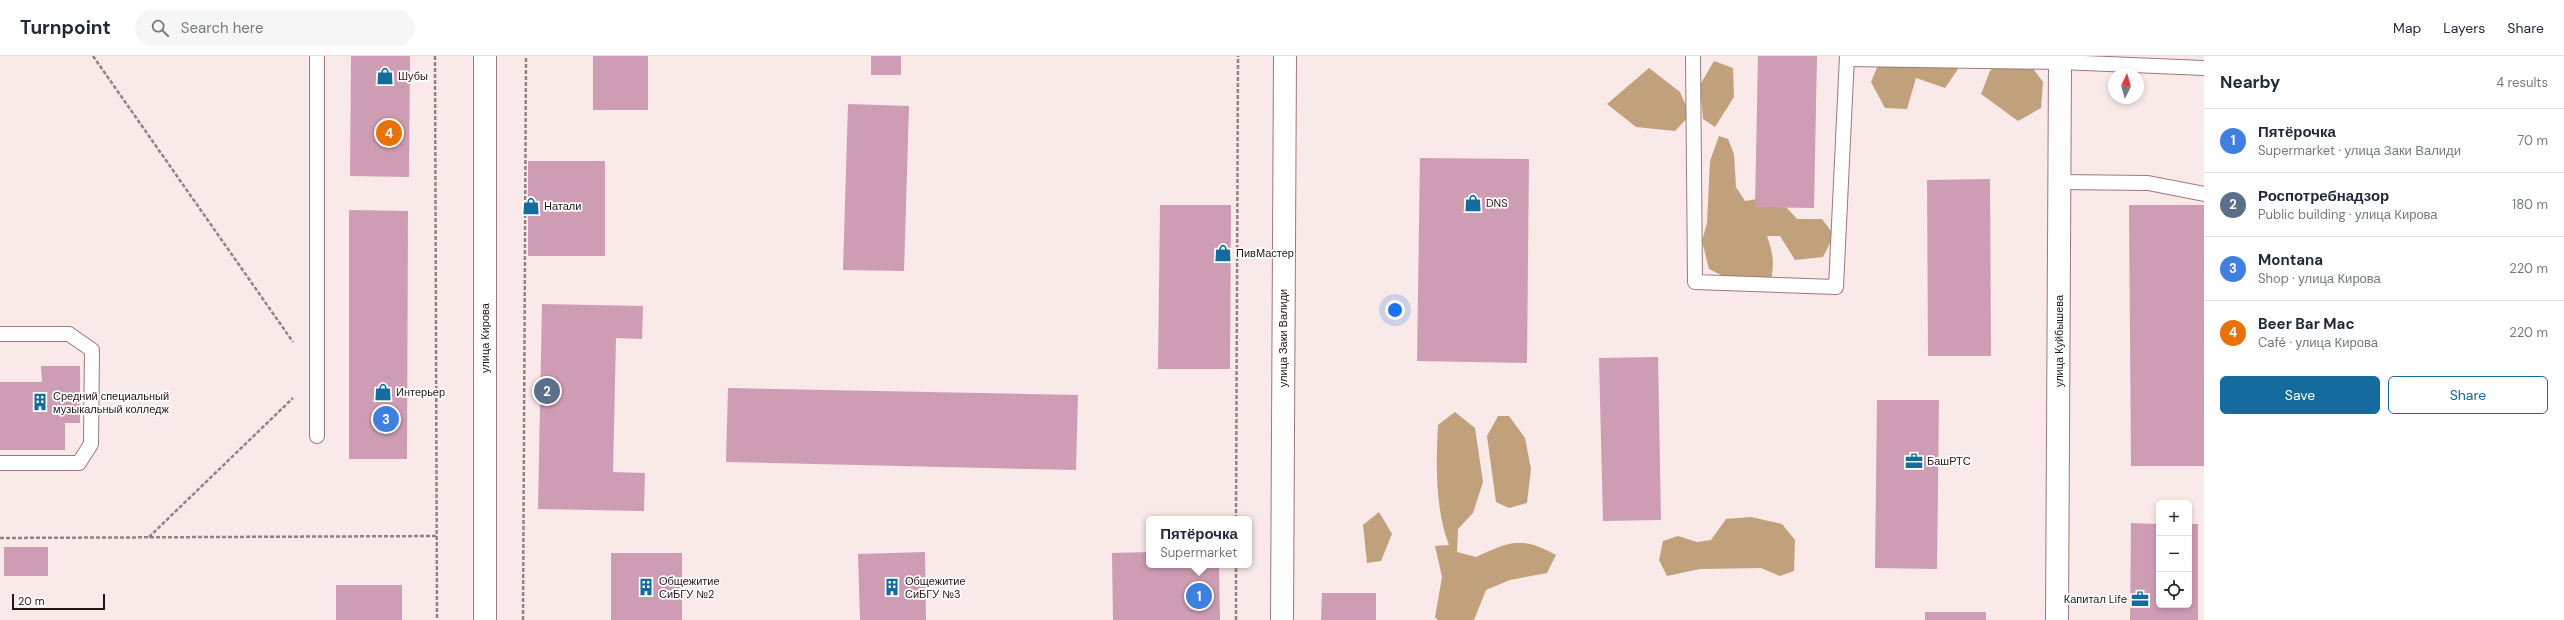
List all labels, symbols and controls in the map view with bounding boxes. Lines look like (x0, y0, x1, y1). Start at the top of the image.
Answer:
search box (135, 10, 415, 46)
text: Turnpoint (20, 15, 111, 40)
icon: search (149, 17, 171, 39)
text: Search here (181, 18, 264, 38)
text: Map (2393, 19, 2421, 37)
text: Layers (2443, 19, 2485, 37)
text: Share (2507, 19, 2544, 37)
shop icon: Шубы (375, 66, 395, 86)
north arrow (2108, 68, 2144, 104)
place label: Шубы (398, 69, 428, 83)
text: Nearby (2220, 71, 2280, 93)
text: 4 results (2496, 74, 2548, 91)
pin: 4 (376, 118, 402, 148)
text: Пятёрочка (2258, 122, 2336, 142)
text: 1 (2231, 132, 2235, 149)
text: 70 m (2517, 132, 2548, 149)
text: Supermarket · улица Заки Валиди (2258, 142, 2461, 159)
text: Роспотребнадзор (2258, 186, 2389, 206)
shop icon: DNS (1463, 193, 1483, 213)
shop icon: Натали (521, 196, 541, 216)
place label: DNS (1486, 196, 1508, 210)
text: 2 (2229, 196, 2237, 213)
text: 180 m (2512, 196, 2548, 213)
place label: Натали (544, 199, 581, 213)
text: Public building · улица Кирова (2258, 206, 2438, 223)
shop icon: ПивМастер (1213, 243, 1233, 263)
place label: ПивМастер (1236, 246, 1294, 260)
text: Montana (2258, 250, 2323, 270)
text: 3 (2229, 260, 2237, 277)
text: 220 m (2509, 260, 2548, 277)
text: Shop · улица Кирова (2258, 270, 2381, 287)
street label: улица Заки Валиди (1276, 289, 1290, 387)
street label: улица Куйбышева (2052, 294, 2066, 387)
your location (1385, 300, 1405, 320)
street label: улица Кирова (478, 302, 492, 373)
text: Beer Bar Mac (2258, 314, 2355, 334)
text: 4 (2229, 324, 2237, 341)
text: 220 m (2509, 324, 2548, 341)
text: Café · улица Кирова (2258, 334, 2378, 351)
pin: 2 (534, 376, 560, 406)
button: Save (2220, 376, 2380, 414)
button: Share (2388, 376, 2548, 414)
shop icon: Интерьер (373, 382, 393, 402)
place label: Интерьер (396, 385, 445, 399)
place label: Средний специальный музыкальный колледж (53, 389, 169, 416)
building icon: Средний специальный музыкальный колледж (30, 392, 50, 412)
pin: 3 (373, 404, 399, 434)
office icon: БашРТС (1904, 451, 1924, 471)
place label: БашРТС (1927, 454, 1971, 468)
map controls (2156, 500, 2192, 608)
button: + (2156, 500, 2192, 536)
popup (1146, 516, 1252, 568)
text: Пятёрочка (1160, 524, 1238, 544)
button: − (2156, 536, 2192, 572)
text: Supermarket (1160, 544, 1237, 561)
button: locate (2156, 572, 2192, 608)
place label: Общежитие СиБГУ №2 (659, 574, 720, 601)
place label: Общежитие СиБГУ №3 (905, 574, 966, 601)
building icon: Общежитие СиБГУ №2 (636, 577, 656, 597)
building icon: Общежитие СиБГУ №3 (882, 577, 902, 597)
pin: 1 (1186, 581, 1212, 611)
office icon: Капитал Life (2130, 589, 2150, 609)
scale bar (12, 592, 105, 611)
place label: Капитал Life (2064, 592, 2127, 606)
text: 20 m (18, 594, 44, 608)

